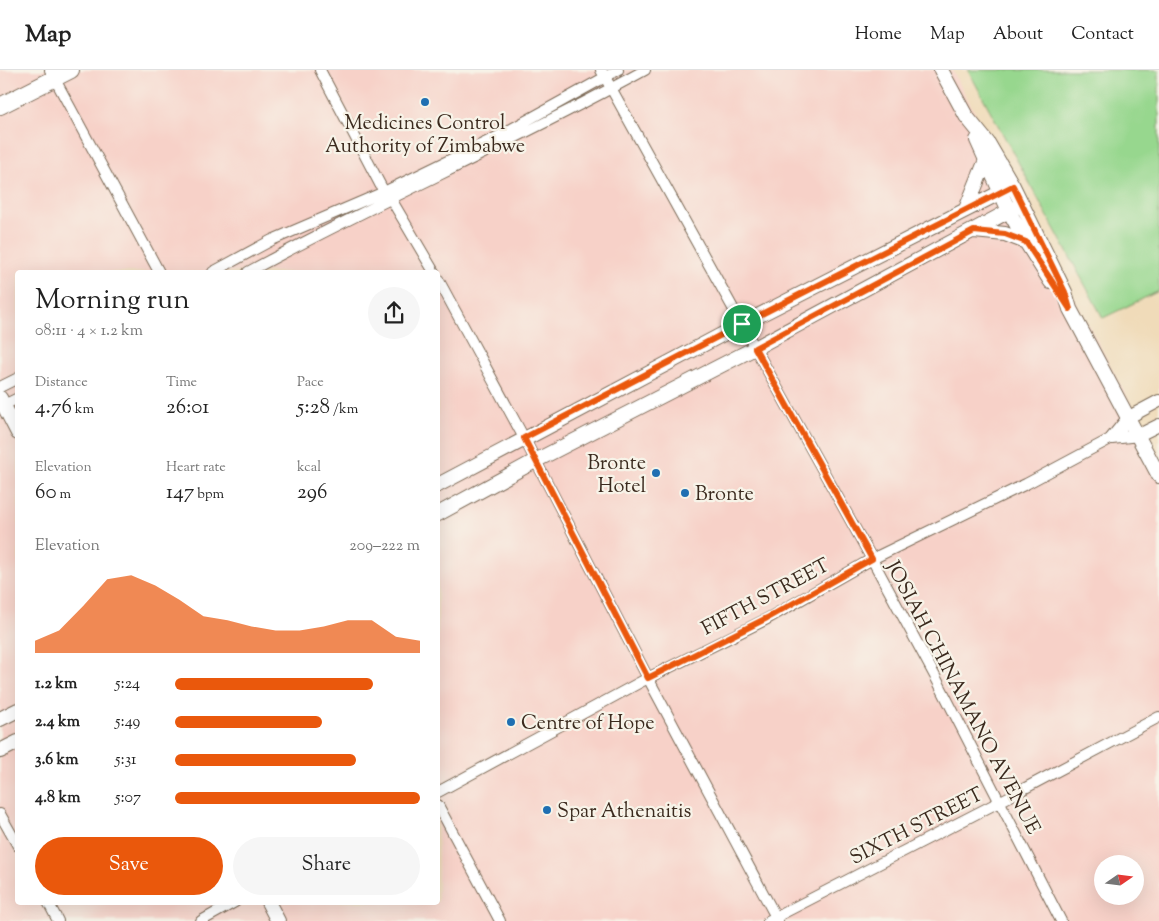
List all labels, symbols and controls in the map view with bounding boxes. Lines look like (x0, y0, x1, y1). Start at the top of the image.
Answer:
text: Map (25, 18, 71, 52)
text: Home (855, 22, 902, 48)
text: Map (930, 22, 965, 48)
text: About (993, 22, 1043, 48)
text: Contact (1071, 22, 1134, 48)
marker: Medicines Control Authority of Zimbabwe (419, 96, 431, 108)
place label: Medicines Control Authority of Zimbabwe (325, 110, 525, 162)
text: Morning run (35, 281, 190, 321)
button: share (368, 287, 420, 339)
pin (721, 303, 763, 345)
icon: arrive (728, 310, 756, 338)
text: 08:11 · 4 × 1.2 km (35, 320, 143, 343)
text: Distance (35, 373, 88, 393)
text: Time (166, 373, 197, 393)
text: Pace (297, 373, 324, 393)
text: 4.76 (35, 393, 72, 423)
text: 26:01 (166, 393, 209, 423)
text: 5:28 (297, 393, 330, 423)
text: km (72, 400, 94, 420)
text: /km (330, 400, 358, 420)
place label: Bronte Hotel (587, 450, 646, 502)
text: Elevation (35, 458, 92, 478)
text: Heart rate (166, 458, 226, 478)
text: kcal (297, 458, 321, 478)
marker: Bronte Hotel (650, 467, 662, 479)
text: 60 (35, 478, 57, 508)
text: 147 (166, 478, 194, 508)
text: 296 (297, 478, 327, 508)
place label: Bronte (695, 481, 754, 510)
text: m (57, 485, 71, 505)
text: bpm (194, 485, 224, 505)
marker: Bronte (679, 487, 691, 499)
text: Elevation (35, 535, 100, 558)
text: 209–222 m (349, 535, 420, 558)
street label: FIFTH STREET (697, 552, 835, 644)
street label: JOSIAH CHINAMANO AVENUE (877, 555, 1046, 840)
text: 1.2 km (35, 673, 77, 696)
text: 5:24 (115, 673, 140, 696)
place label: Centre of Hope (521, 710, 655, 739)
text: 2.4 km (35, 711, 80, 734)
text: 5:49 (115, 711, 140, 734)
marker: Centre of Hope (505, 716, 517, 728)
text: 3.6 km (35, 749, 79, 772)
text: 5:31 (115, 749, 137, 772)
street label: SIXTH STREET (845, 781, 989, 873)
text: 4.8 km (35, 787, 80, 810)
text: 5:07 (115, 787, 141, 810)
place label: Spar Athenaitis (557, 798, 692, 827)
marker: Spar Athenaitis (541, 804, 553, 816)
button: Save (35, 837, 223, 895)
button: Share (233, 837, 420, 895)
north arrow (1094, 855, 1144, 905)
map controls (1094, 855, 1144, 905)

